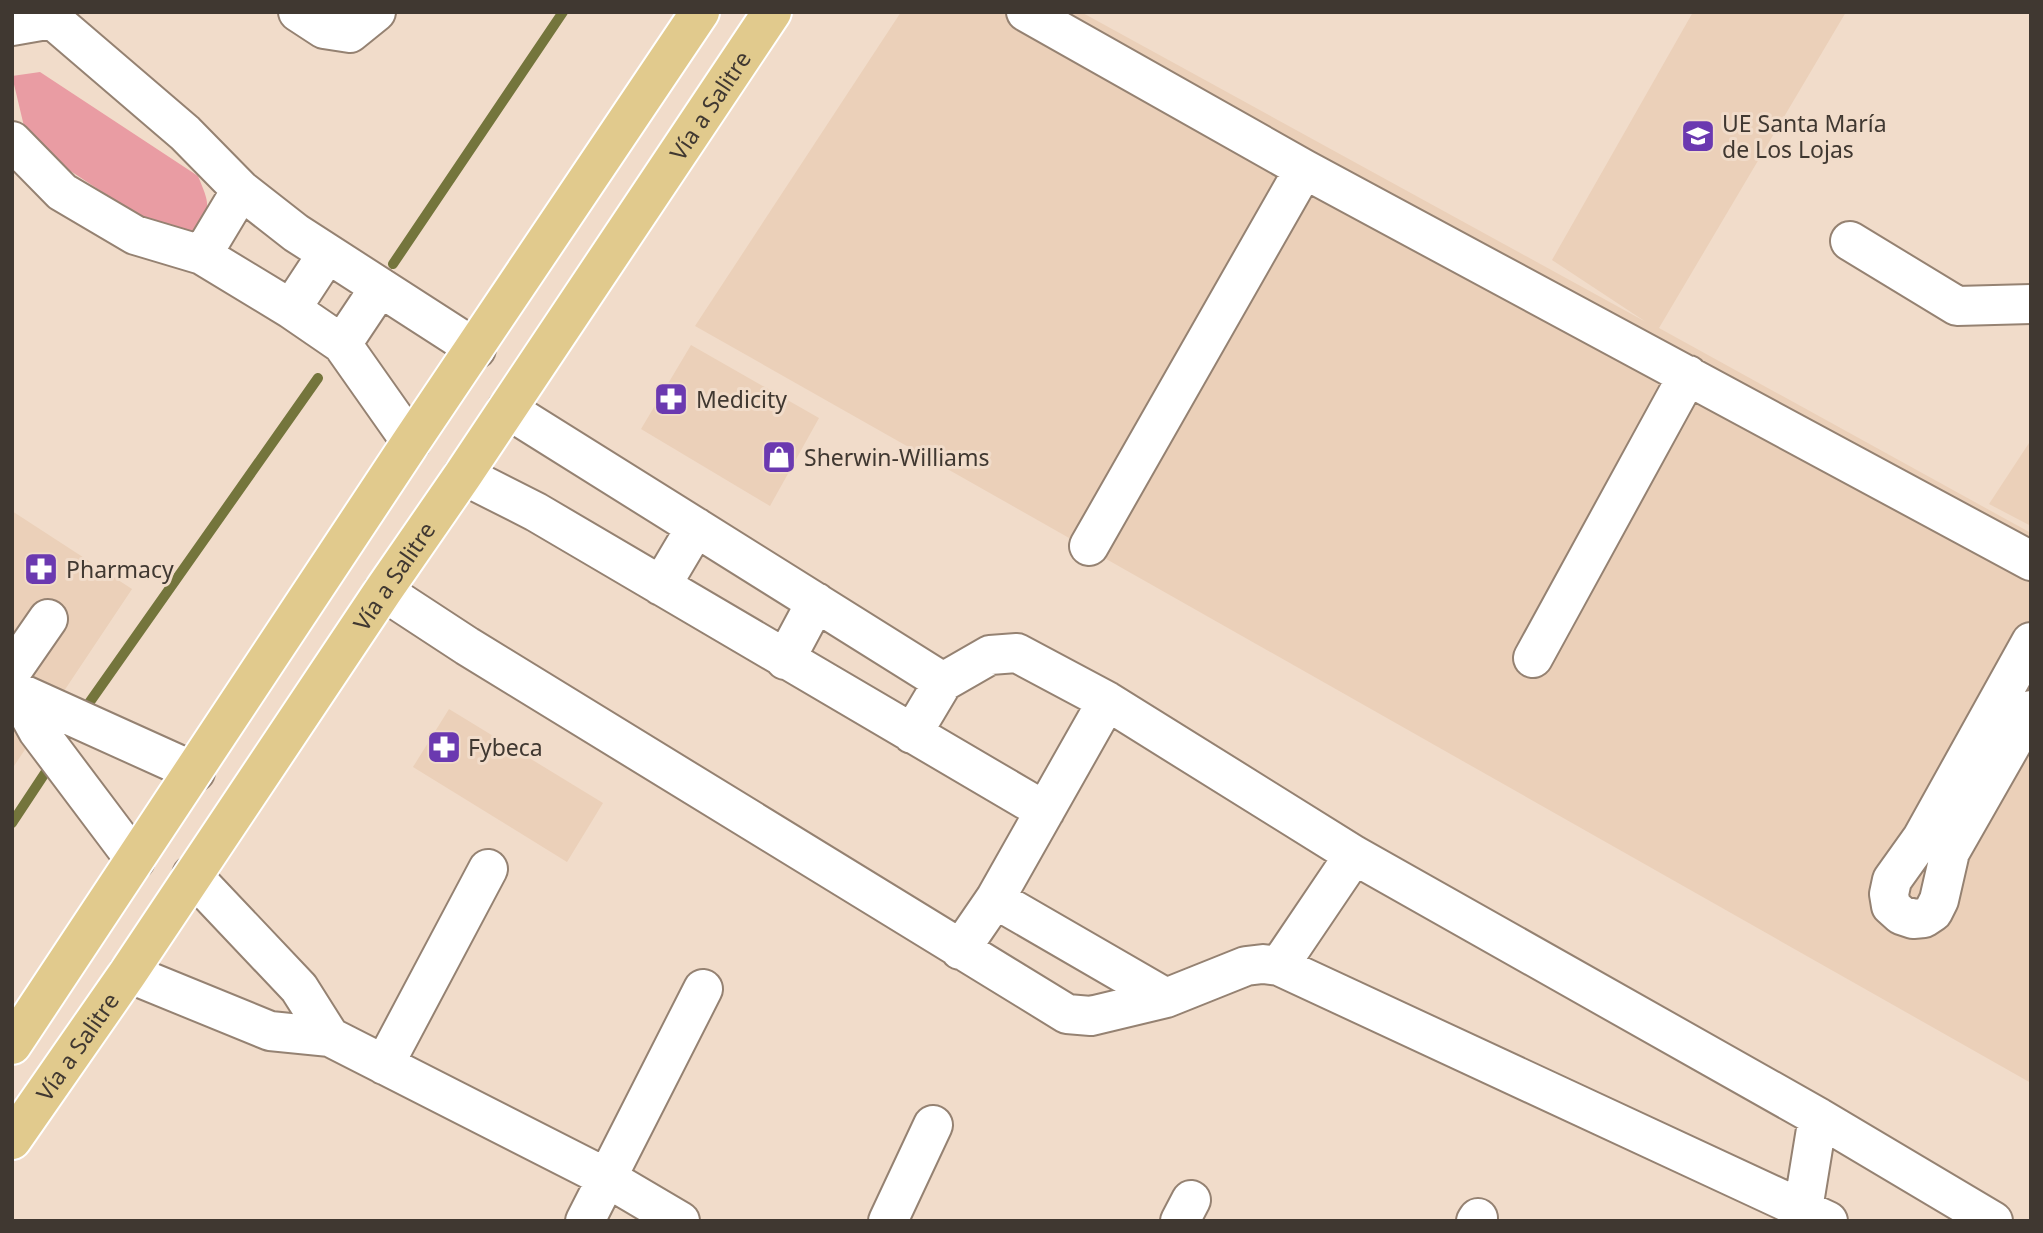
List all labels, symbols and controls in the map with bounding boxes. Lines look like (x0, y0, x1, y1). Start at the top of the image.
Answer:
street label: Vía a Salitre (662, 44, 758, 166)
place label: UE Santa María de Los Lojas (1722, 107, 1887, 165)
school or university icon: UE Santa María de Los Lojas (1679, 117, 1717, 155)
pharmacy icon: Medicity (652, 380, 690, 418)
place label: Medicity (696, 383, 787, 415)
shop icon: Sherwin-Williams (760, 438, 798, 476)
place label: Sherwin-Williams (804, 441, 990, 473)
street label: Vía a Salitre (345, 515, 442, 637)
pharmacy icon: Pharmacy (22, 550, 60, 588)
place label: Pharmacy (66, 553, 174, 585)
pharmacy icon: Fybeca (425, 728, 463, 766)
place label: Fybeca (468, 731, 543, 763)
street label: Vía a Salitre (28, 986, 126, 1107)

